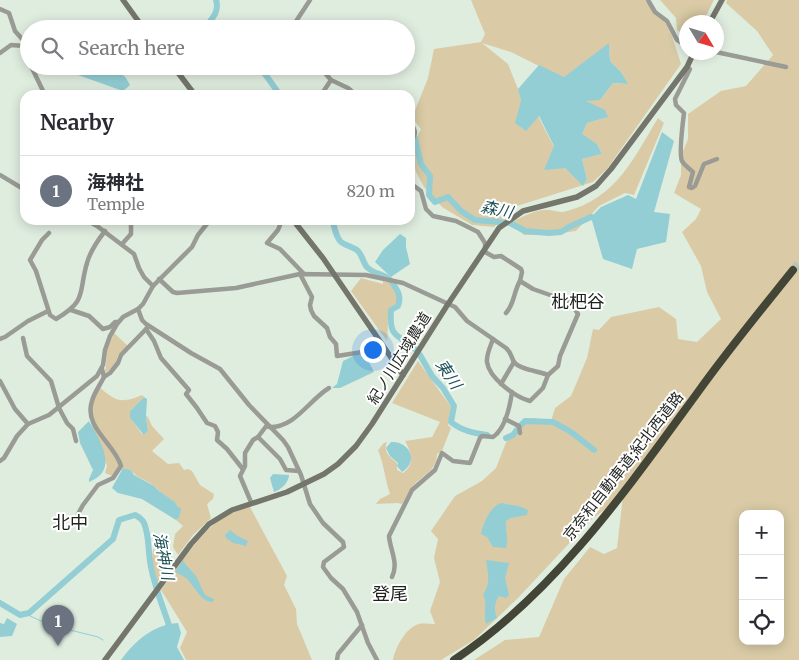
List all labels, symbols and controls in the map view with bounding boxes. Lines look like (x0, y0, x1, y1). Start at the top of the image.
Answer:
north arrow (679, 15, 724, 60)
search box (20, 20, 415, 75)
icon: search (38, 34, 66, 62)
text: Search here (78, 36, 185, 60)
text: Nearby (40, 109, 114, 136)
text: 海神社 (87, 170, 144, 194)
text: 1 (52, 181, 60, 201)
text: 820 m (347, 181, 395, 201)
text: Temple (87, 194, 145, 214)
water label: 森川 (479, 196, 517, 223)
district label: 枇杷谷 (551, 290, 605, 313)
street label: 紀ノ川広域農道 (363, 308, 435, 408)
your location (360, 337, 386, 363)
water label: 東川 (432, 355, 467, 395)
street label: 京奈和自動車道;紀北西道路 (559, 388, 687, 544)
map controls (739, 510, 784, 645)
button: + (739, 510, 784, 555)
district label: 北中 (52, 511, 88, 534)
water label: 海神川 (150, 531, 179, 583)
button: − (739, 555, 784, 600)
district label: 登尾 (372, 582, 408, 605)
button: locate (739, 600, 784, 645)
pin: 1 (42, 605, 74, 646)

